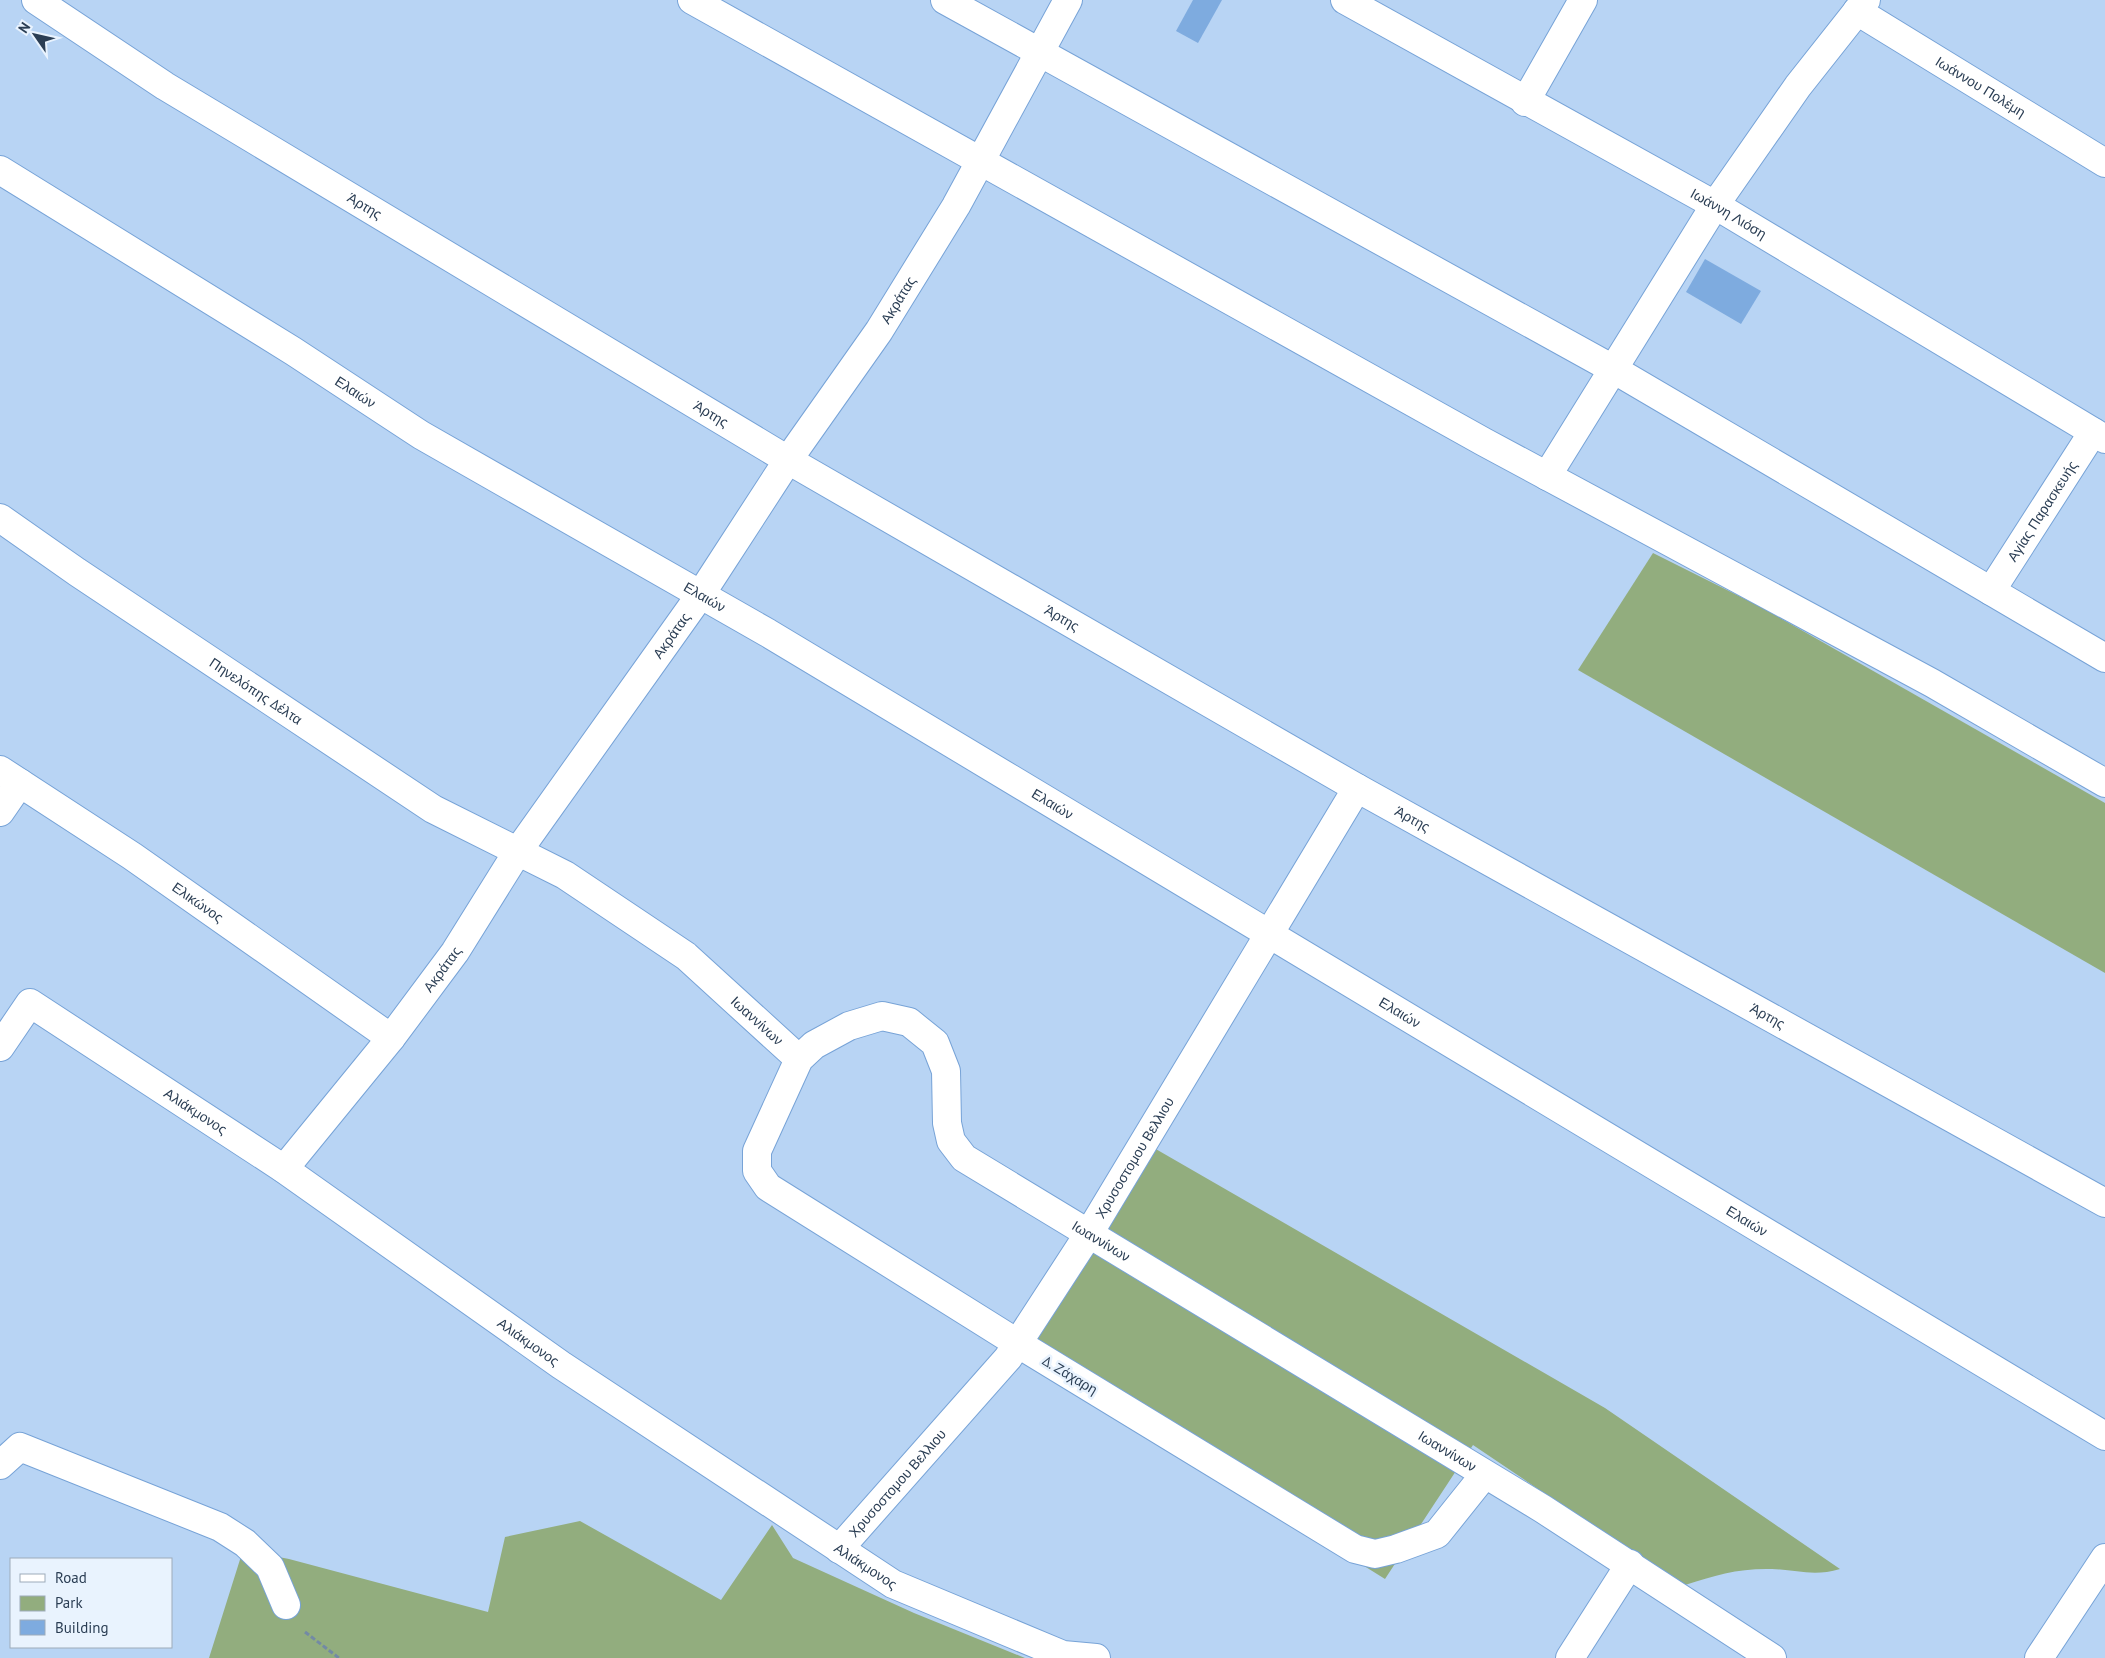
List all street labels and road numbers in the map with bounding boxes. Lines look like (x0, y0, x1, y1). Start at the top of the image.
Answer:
street label: Ιωάννου Πολέμη (1932, 52, 2029, 121)
street label: Ιωάννη Λιόση (1687, 184, 1770, 243)
street label: Άρτης (344, 189, 386, 223)
street label: Ακράτας (877, 273, 920, 327)
street label: Ελαιών (331, 372, 379, 412)
street label: Άρτης (691, 397, 732, 431)
street label: Αγίας Παρασκευής (2003, 457, 2081, 565)
street label: Ελαιών (680, 578, 729, 616)
street label: Άρτης (1041, 601, 1083, 635)
street label: Ακράτας (649, 609, 694, 662)
street label: Πηνελόπης Δέλτα (206, 654, 306, 729)
street label: Ελαιών (1029, 785, 1077, 823)
street label: Άρτης (1392, 802, 1433, 836)
street label: Ελικώνος (169, 878, 227, 927)
street label: Ακράτας (419, 943, 465, 996)
street label: Ιωαννίνων (727, 992, 787, 1049)
street label: Ελαιών (1376, 993, 1424, 1032)
street label: Άρτης (1747, 999, 1788, 1033)
street label: Αλιάκμονος (161, 1084, 231, 1138)
street label: Χρυσοστομου Βελλιου (1091, 1094, 1178, 1222)
street label: Ελαιών (1723, 1202, 1771, 1240)
street label: Ιωαννίνων (1069, 1217, 1133, 1266)
street label: Αλιάκμονος (494, 1314, 563, 1370)
street label: Δ. Ζάχαρη (1039, 1352, 1101, 1398)
street label: Χρυσοστομου Βελλιου (845, 1425, 950, 1541)
street label: Ιωαννίνων (1415, 1426, 1480, 1476)
street label: Αλιάκμονος (831, 1539, 901, 1593)

